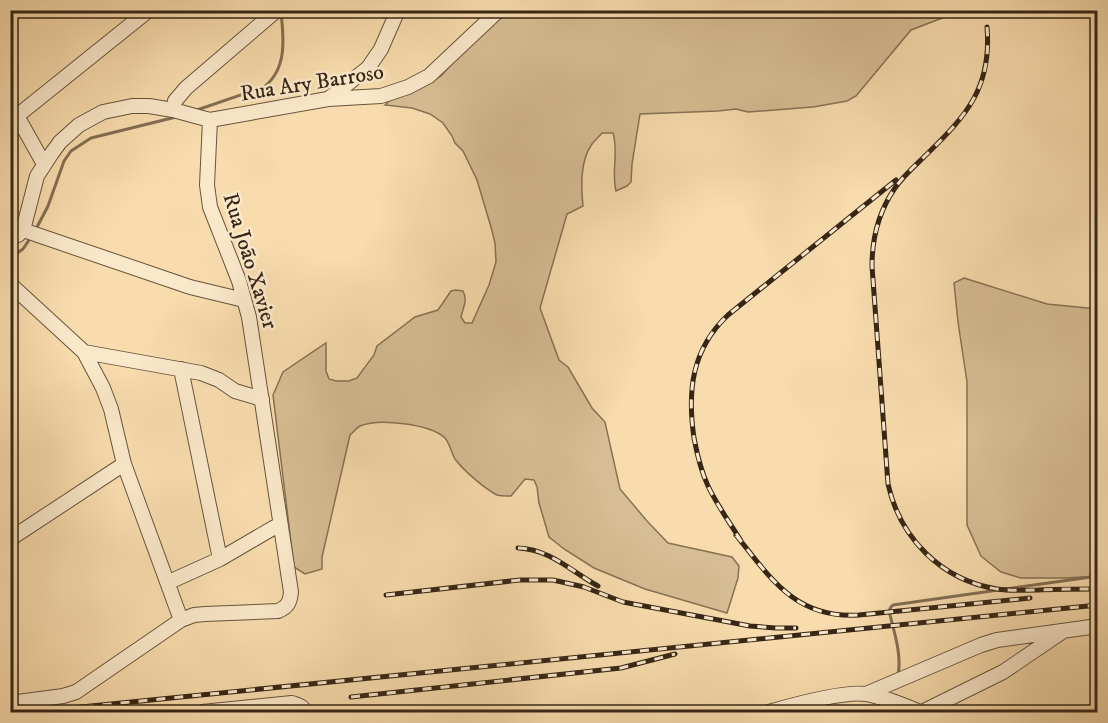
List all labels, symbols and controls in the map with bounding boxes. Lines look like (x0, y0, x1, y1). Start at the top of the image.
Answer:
street label: Rua Ary Barroso (238, 58, 386, 108)
street label: Rua João Xavier (216, 190, 284, 333)

